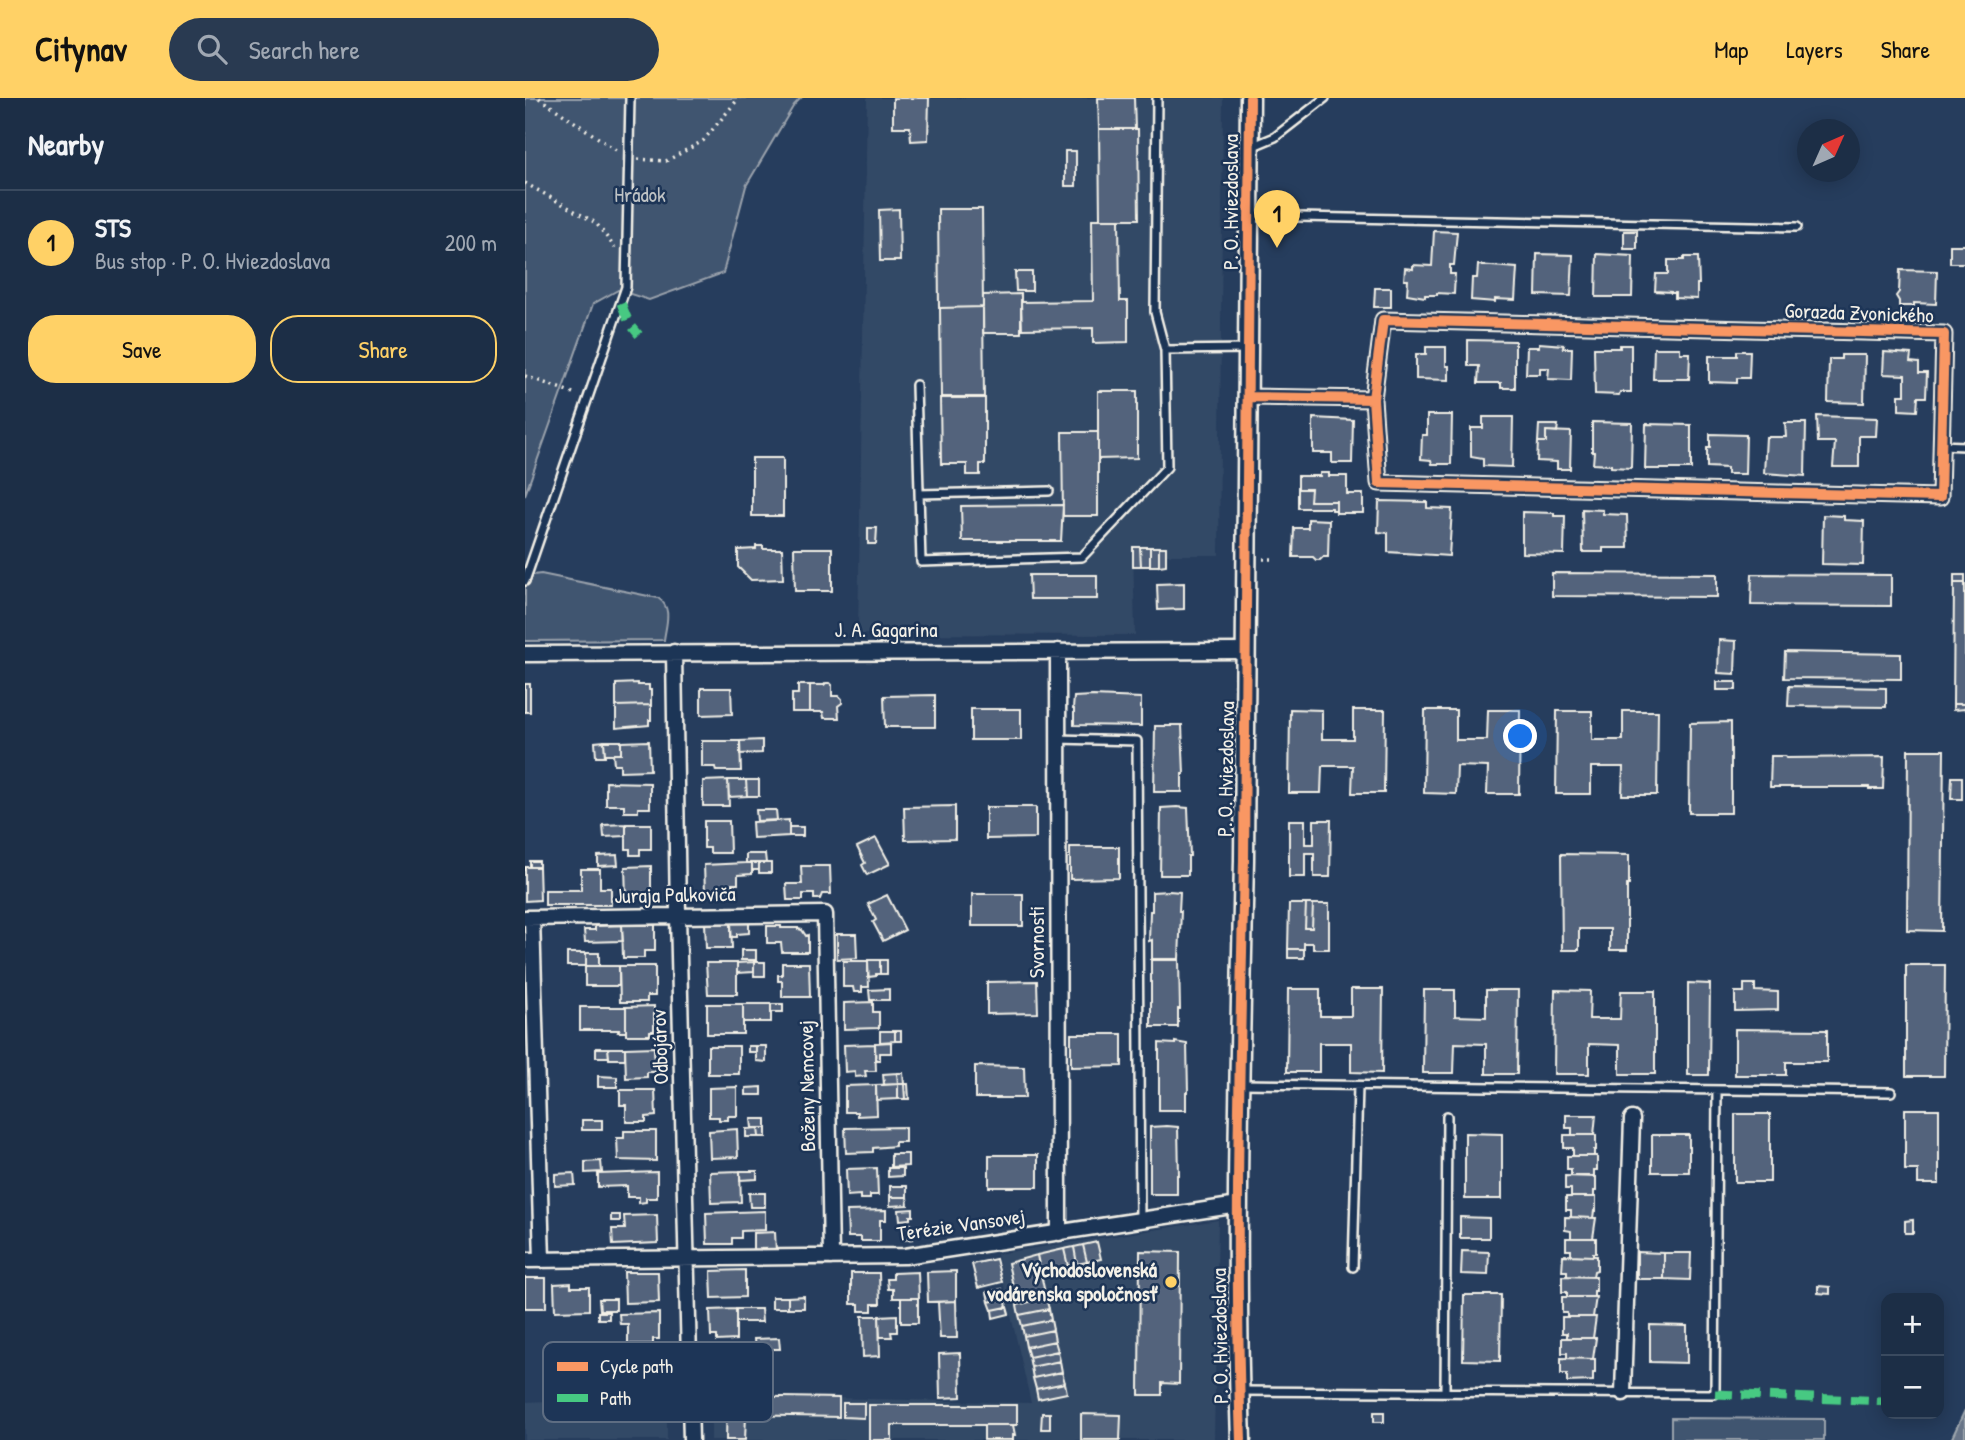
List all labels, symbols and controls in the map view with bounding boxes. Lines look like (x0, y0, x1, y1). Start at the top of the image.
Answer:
search box (169, 18, 659, 81)
text: Citynav (35, 27, 127, 71)
icon: search (193, 30, 231, 68)
text: Search here (249, 32, 360, 67)
text: Map (1714, 33, 1748, 65)
text: Layers (1786, 33, 1843, 65)
text: Share (1881, 33, 1930, 65)
north arrow (1797, 119, 1860, 182)
text: Nearby (28, 124, 104, 164)
street label: P. O. Hviezdoslava (1216, 134, 1245, 270)
park label: Hrádok (614, 180, 666, 209)
pin: 1 (1254, 190, 1300, 248)
text: STS (95, 210, 131, 245)
text: 1 (47, 227, 55, 258)
text: 200 m (445, 227, 497, 258)
text: Bus stop · P. O. Hviezdoslava (95, 245, 330, 276)
street label: Gorazda Zvonického (1784, 295, 1934, 330)
button: Save (28, 315, 256, 383)
button: Share (270, 315, 497, 383)
street label: J. A. Gagarina (834, 615, 938, 644)
street label: P. O. Hviezdoslava (1210, 701, 1241, 837)
your location (1503, 719, 1537, 753)
street label: Juraja Palkoviča (614, 879, 736, 910)
street label: Svornosti (1022, 906, 1051, 978)
street label: Odbojárov (644, 1008, 675, 1085)
street label: Boženy Nemcovej (791, 1020, 822, 1152)
street label: Terézie Vansovej (895, 1201, 1027, 1248)
place label: Východoslovenská vodárenska spoločnosť (987, 1255, 1159, 1309)
street label: P. O. Hviezdoslava (1204, 1268, 1235, 1404)
marker: Východoslovenská vodárenska spoločnosť (1163, 1274, 1179, 1290)
map controls (1881, 1293, 1944, 1419)
button: + (1881, 1293, 1944, 1356)
legend (543, 1342, 773, 1422)
text: Cycle path (600, 1353, 673, 1379)
button: − (1881, 1356, 1944, 1419)
text: Path (600, 1385, 631, 1411)

